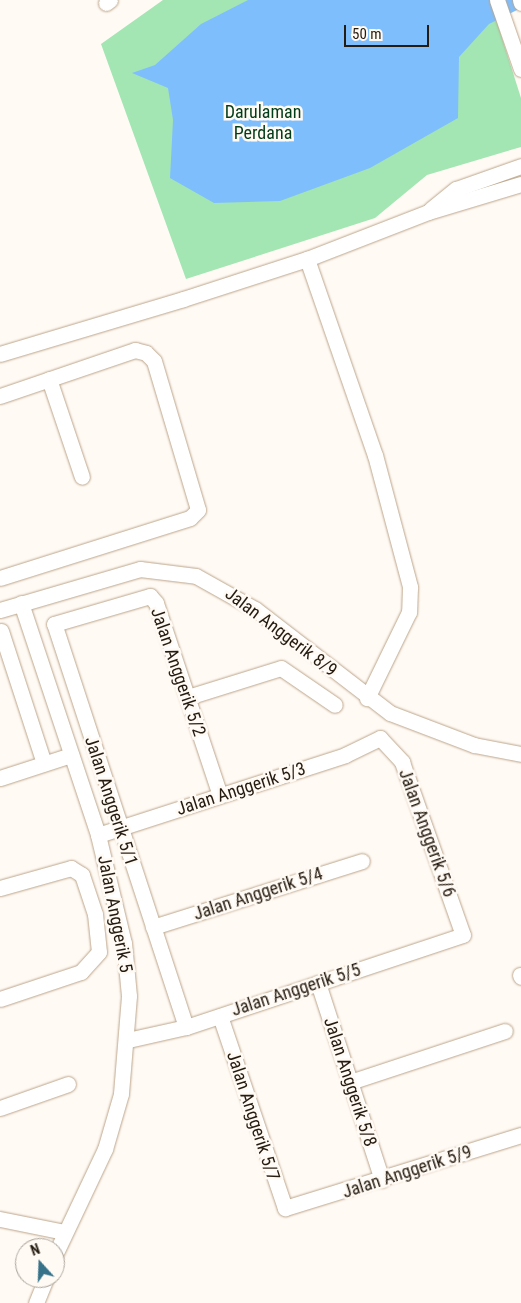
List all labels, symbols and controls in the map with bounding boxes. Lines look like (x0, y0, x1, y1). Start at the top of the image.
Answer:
scale bar (346, 15, 431, 47)
text: 50 m (352, 25, 382, 43)
park label: Darulaman Perdana (225, 102, 301, 144)
street label: Jalan Anggerik 8/9 (221, 583, 341, 681)
street label: Jalan Anggerik 5/2 (146, 605, 210, 739)
street label: Jalan Anggerik 5/1 (80, 734, 142, 868)
street label: Jalan Anggerik 5/3 (174, 758, 308, 820)
street label: Jalan Anggerik 5/6 (394, 766, 460, 900)
street label: Jalan Anggerik 5 (93, 854, 137, 974)
street label: Jalan Anggerik 5/4 (191, 863, 325, 925)
street label: Jalan Anggerik 5/5 (229, 959, 363, 1021)
street label: Jalan Anggerik 5/8 (319, 1015, 381, 1149)
street label: Jalan Anggerik 5/7 (222, 1049, 284, 1183)
street label: Jalan Anggerik 5/9 (340, 1141, 474, 1203)
north arrow (15, 1238, 65, 1288)
text: N (28, 1241, 42, 1259)

